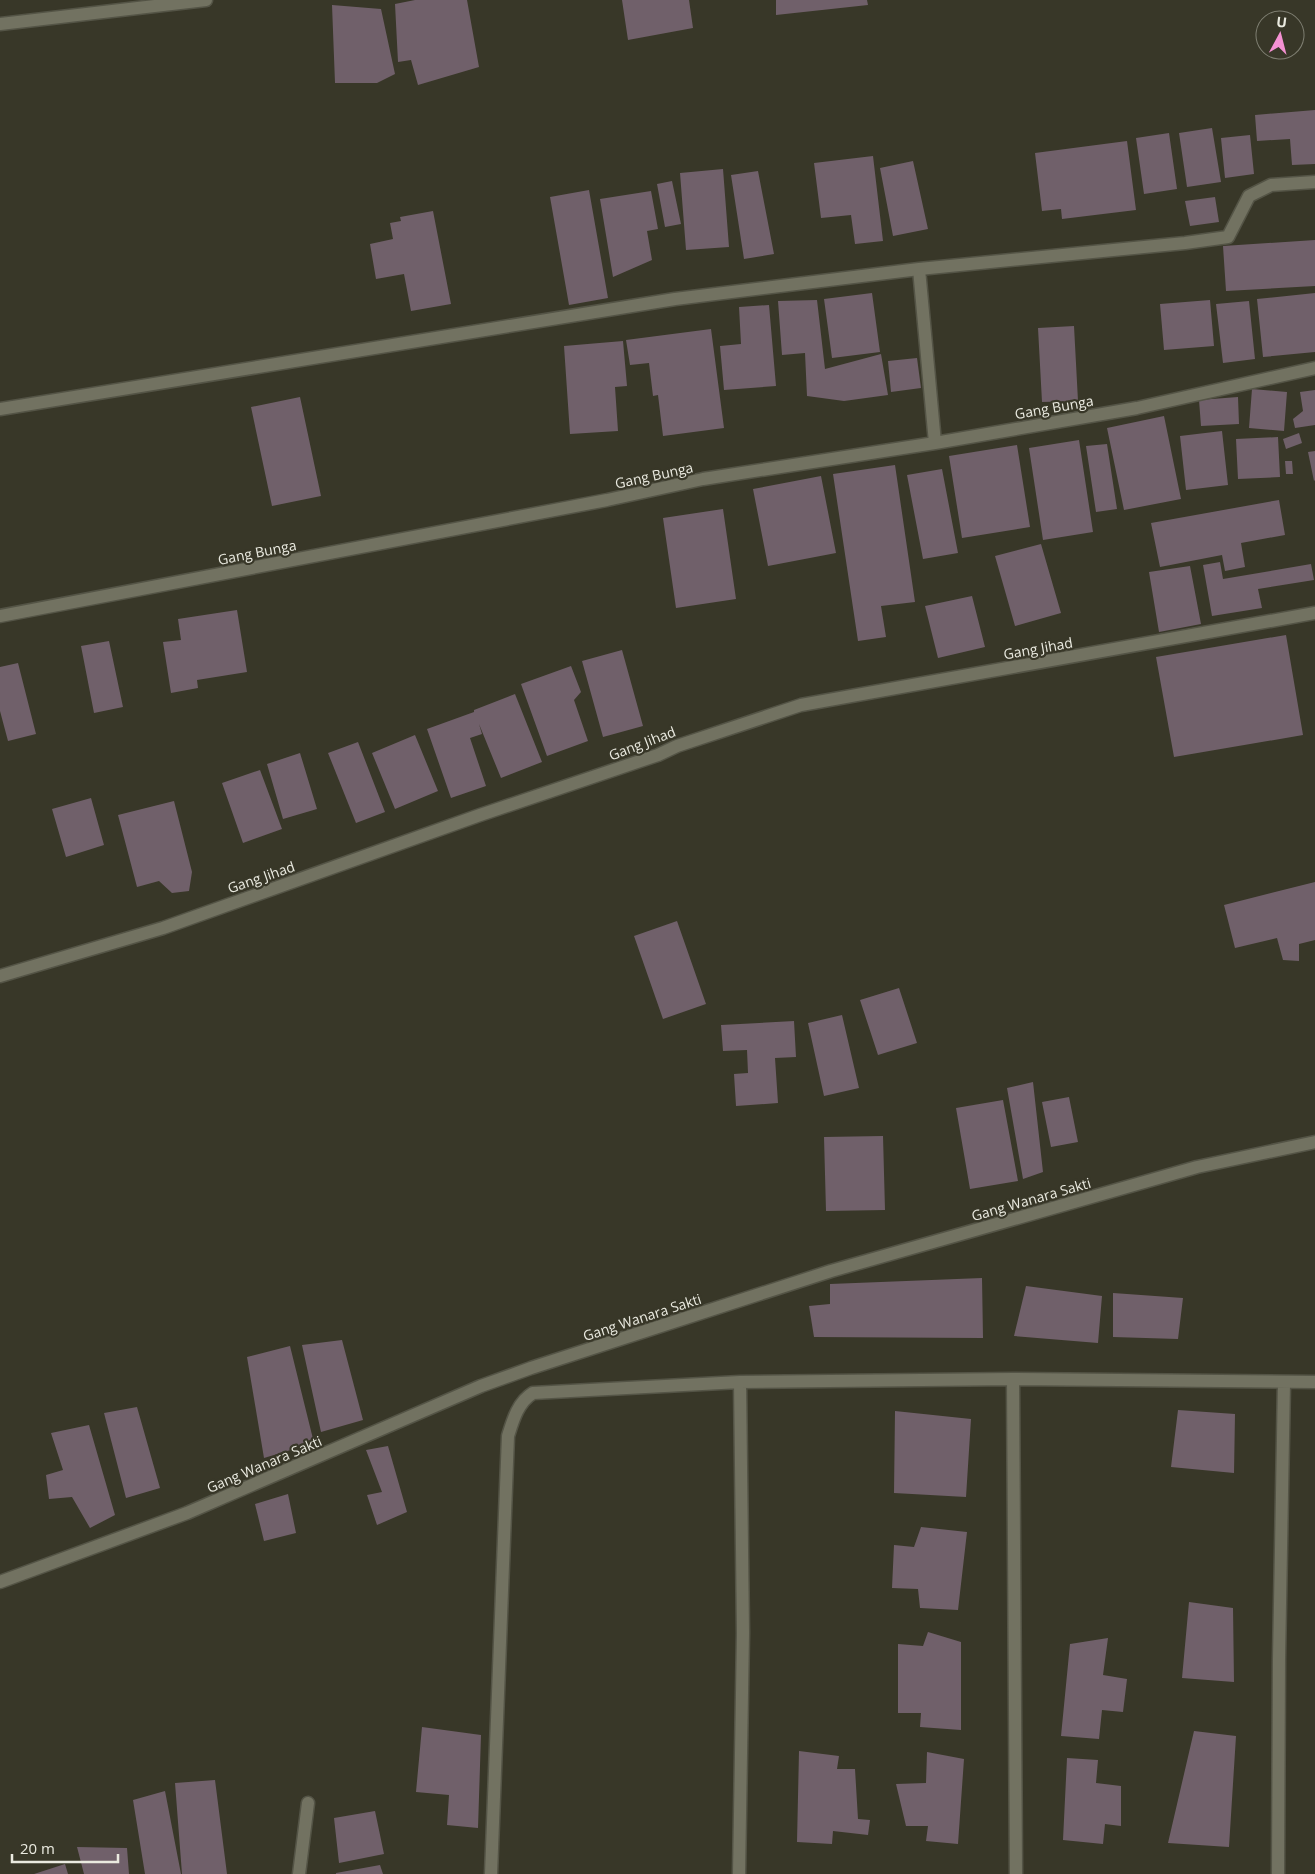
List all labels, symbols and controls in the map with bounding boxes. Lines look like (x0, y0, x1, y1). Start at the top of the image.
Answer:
north arrow (1255, 10, 1305, 60)
text: U (1275, 12, 1288, 32)
street label: Gang Bunga (1013, 391, 1095, 423)
street label: Gang Bunga (613, 457, 695, 493)
street label: Gang Bunga (216, 535, 298, 569)
street label: Gang Jihad (1002, 633, 1074, 663)
street label: Gang Jihad (606, 722, 678, 764)
street label: Gang Jihad (225, 857, 297, 897)
street label: Gang Wanara Sakti (969, 1173, 1093, 1225)
street label: Gang Wanara Sakti (580, 1289, 704, 1345)
street label: Gang Wanara Sakti (204, 1431, 324, 1497)
scale bar (12, 1832, 119, 1864)
text: 20 m (20, 1838, 55, 1858)

